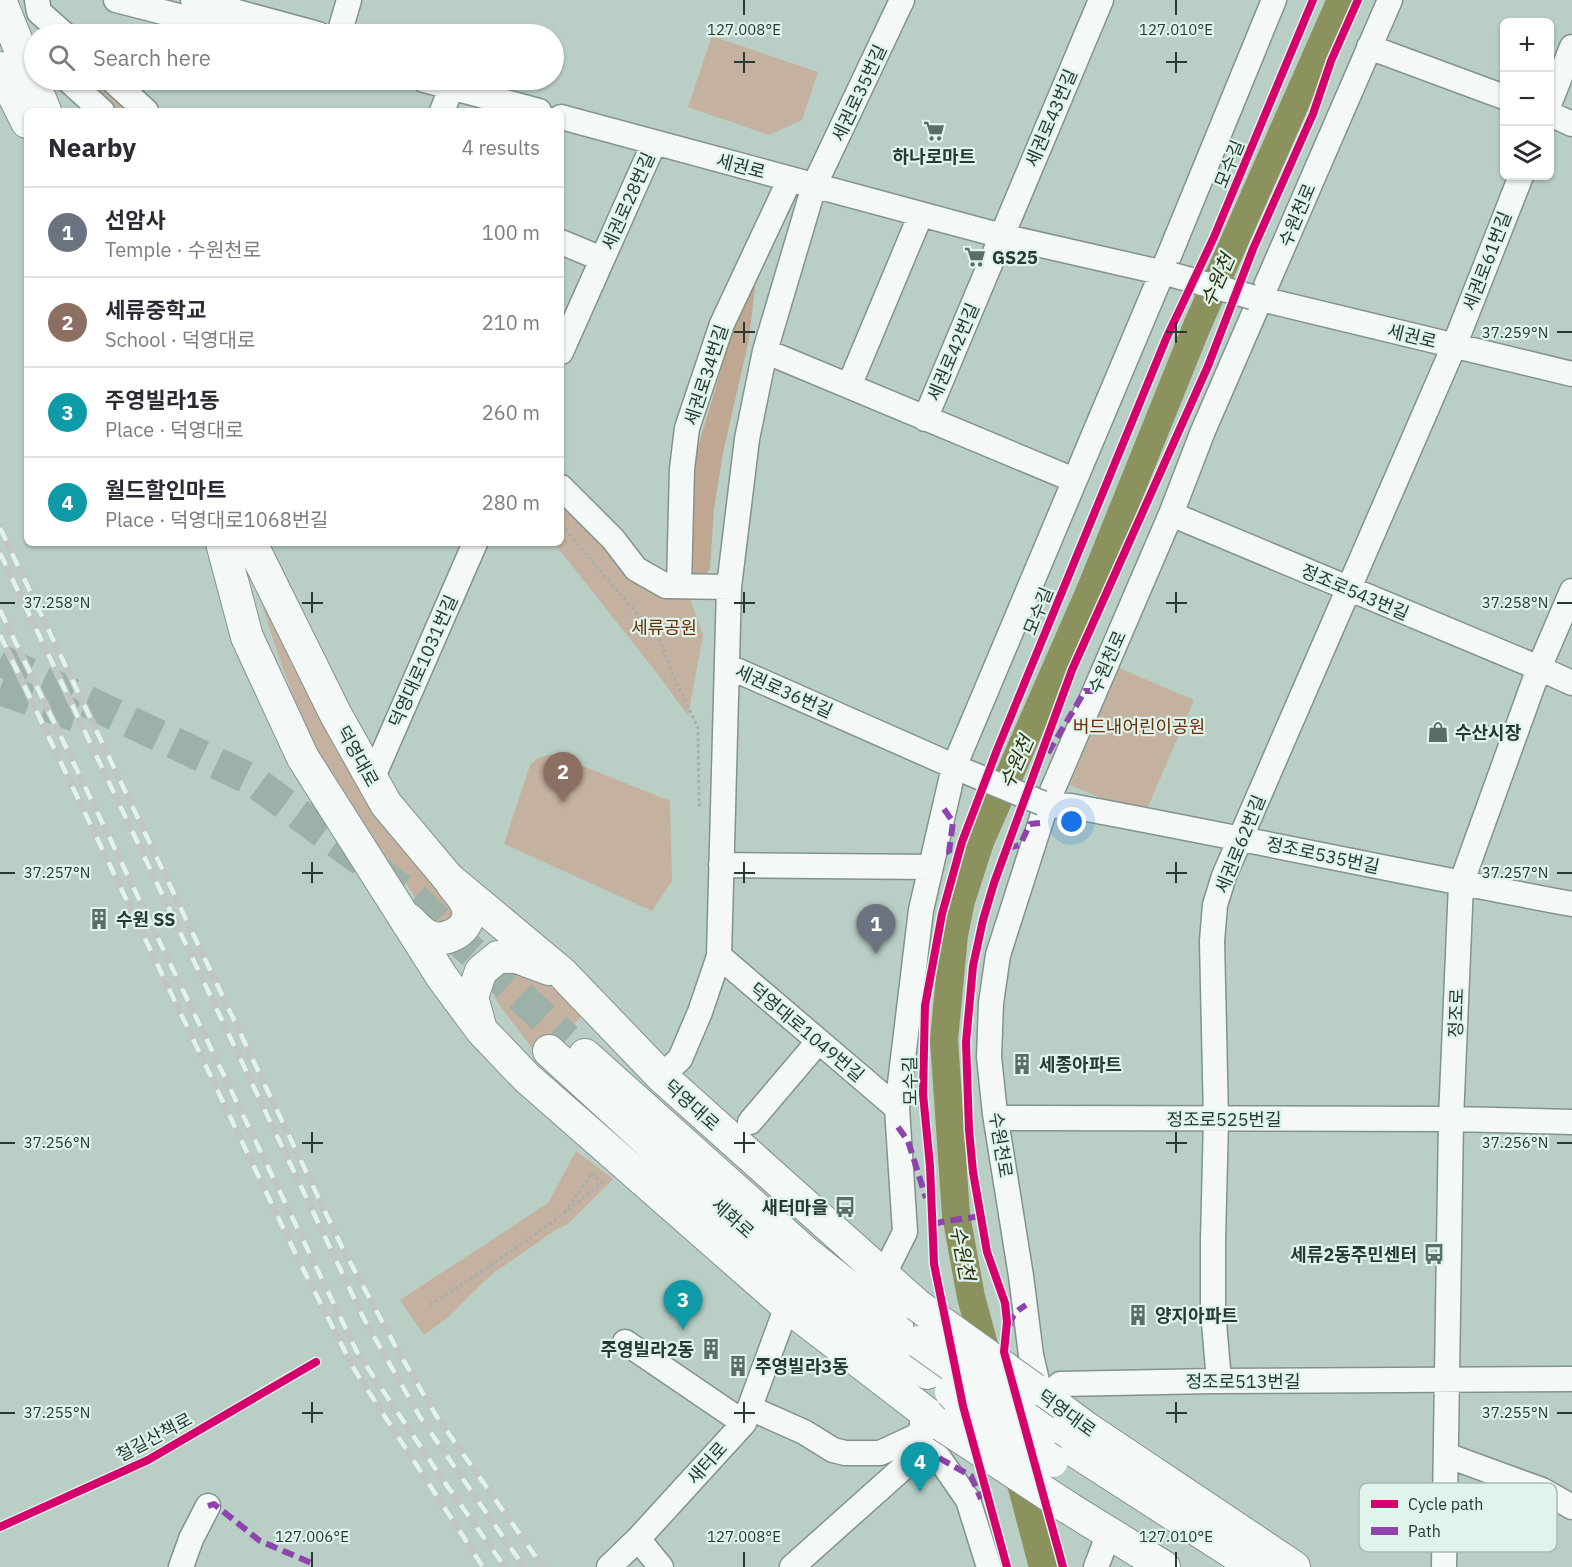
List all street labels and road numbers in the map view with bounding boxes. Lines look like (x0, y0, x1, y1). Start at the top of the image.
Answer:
street label: 세권로35번길 (827, 41, 891, 145)
street label: 세권로43번길 (1020, 65, 1082, 171)
street label: 모수길 (1209, 137, 1249, 191)
street label: 세권로 (714, 148, 768, 184)
street label: 세권로28번길 (596, 149, 660, 253)
street label: 수원천로 (1273, 180, 1321, 250)
street label: 세권로61번길 (1458, 208, 1516, 314)
street label: 세권로42번길 (922, 299, 984, 405)
street label: 세권로 (1385, 319, 1439, 353)
street label: 세권로34번길 (679, 322, 733, 428)
street label: 정조로543번길 (1297, 559, 1413, 625)
street label: 모수길 (1018, 584, 1058, 638)
street label: 덕영대로1031번길 (384, 591, 462, 731)
street label: 수원천로 (1083, 627, 1131, 697)
street label: 세권로36번길 (732, 659, 836, 723)
street label: 덕영대로 (332, 721, 384, 791)
street label: 세권로62번길 (1210, 791, 1270, 897)
street label: 정조로535번길 (1264, 832, 1382, 878)
street label: 덕영대로1049번길 (745, 977, 869, 1087)
street label: 정조로 (1444, 988, 1468, 1038)
street label: 모수길 (898, 1056, 922, 1106)
street label: 덕영대로 (660, 1074, 724, 1136)
street label: 정조로525번길 (1166, 1108, 1282, 1131)
street label: 수원천로 (984, 1110, 1018, 1180)
street label: 세화로 (707, 1193, 759, 1243)
street label: 정조로513번길 (1185, 1370, 1301, 1393)
street label: 덕영대로 (1033, 1384, 1101, 1442)
street label: 철길산책로 (112, 1407, 196, 1467)
street label: 새터로 (682, 1437, 732, 1489)

